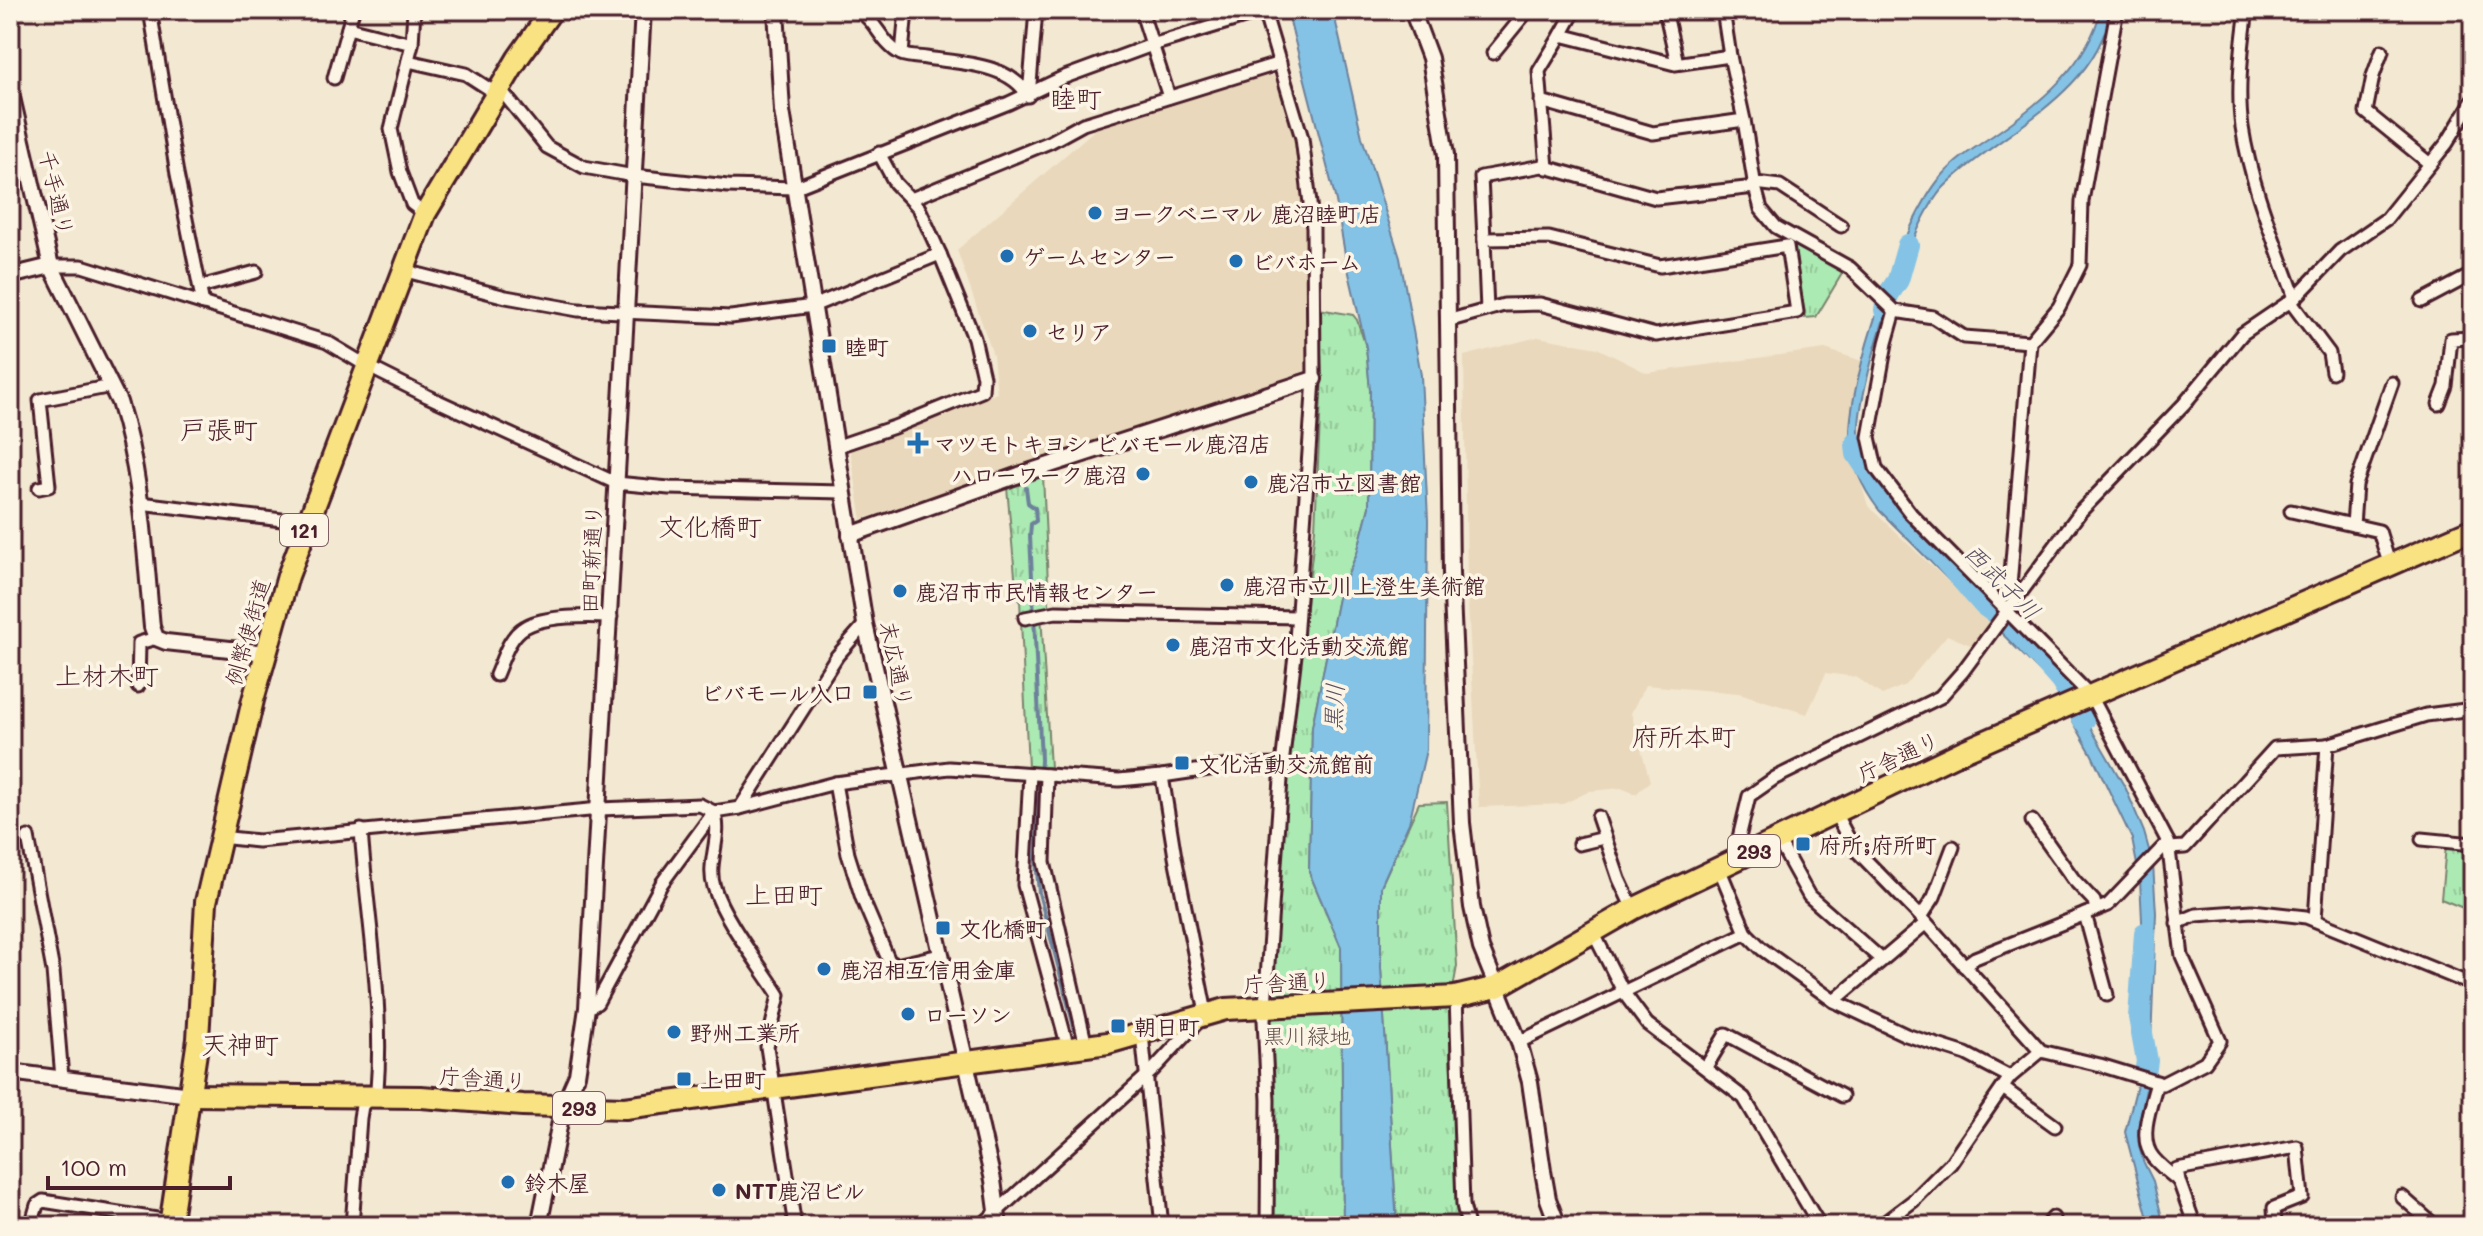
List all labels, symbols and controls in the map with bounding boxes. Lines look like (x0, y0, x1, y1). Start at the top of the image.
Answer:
district label: 睦町 (1050, 81, 1102, 115)
street label: 千手通り (33, 147, 81, 239)
place label: ヨークベニマル 鹿沼睦町店 (1111, 199, 1381, 228)
marker: ヨークベニマル 鹿沼睦町店 (1086, 204, 1104, 222)
place label: ゲームセンター (1023, 242, 1176, 271)
marker: ゲームセンター (998, 247, 1016, 265)
place label: ビバホーム (1252, 247, 1361, 276)
marker: ビバホーム (1227, 252, 1245, 270)
place label: セリア (1046, 317, 1112, 346)
marker: セリア (1021, 322, 1039, 340)
place label: 睦町 (845, 332, 889, 361)
marker: 睦町 (820, 337, 838, 355)
district label: 戸張町 (180, 412, 258, 446)
place label: マツモトキヨシ ビバモール鹿沼店 (934, 429, 1271, 458)
marker: マツモトキヨシ ビバモール鹿沼店 (909, 434, 927, 452)
place label: ハローワーク鹿沼 (951, 460, 1127, 489)
marker: ハローワーク鹿沼 (1134, 465, 1152, 483)
place label: 鹿沼市立図書館 (1267, 468, 1421, 497)
marker: 鹿沼市立図書館 (1242, 473, 1260, 491)
street label: 田町新通り (575, 504, 607, 614)
district label: 文化橋町 (658, 509, 762, 543)
road number: 121 (280, 514, 328, 546)
water label: 西武子川 (1958, 536, 2048, 626)
place label: 鹿沼市立川上澄生美術館 (1243, 571, 1485, 600)
street label: 例幣使街道 (218, 575, 276, 689)
marker: 鹿沼市立川上澄生美術館 (1218, 576, 1236, 594)
place label: 鹿沼市市民情報センター (916, 577, 1158, 606)
marker: 鹿沼市市民情報センター (891, 582, 909, 600)
street label: 末広通り (874, 618, 920, 710)
place label: 鹿沼市文化活動交流館 (1189, 631, 1409, 660)
marker: 鹿沼市文化活動交流館 (1164, 636, 1182, 654)
district label: 上材木町 (55, 658, 159, 692)
place label: ビバモール入口 (701, 678, 854, 707)
water label: 黒川 (1316, 682, 1350, 732)
marker: ビバモール入口 (861, 683, 879, 701)
district label: 府所本町 (1632, 719, 1736, 753)
street label: 庁舎通り (1852, 724, 1944, 788)
place label: 文化活動交流館前 (1198, 749, 1374, 778)
marker: 文化活動交流館前 (1173, 754, 1191, 772)
place label: 府所;府所町 (1819, 830, 1937, 859)
road number: 293 (1728, 835, 1780, 867)
marker: 府所;府所町 (1794, 835, 1812, 853)
district label: 上田町 (745, 877, 823, 911)
place label: 文化橋町 (959, 914, 1047, 943)
marker: 文化橋町 (934, 919, 952, 937)
place label: 鹿沼相互信用金庫 (840, 955, 1016, 984)
marker: 鹿沼相互信用金庫 (815, 960, 833, 978)
street label: 庁舎通り (1242, 965, 1332, 999)
place label: ローソン (924, 1000, 1012, 1029)
marker: ローソン (899, 1005, 917, 1023)
place label: 朝日町 (1134, 1012, 1200, 1041)
marker: 朝日町 (1109, 1017, 1127, 1035)
place label: 野州工業所 (690, 1018, 800, 1047)
park label: 黒川緑地 (1263, 1021, 1351, 1050)
marker: 野州工業所 (665, 1023, 683, 1041)
district label: 天神町 (201, 1027, 279, 1061)
street label: 庁舎通り (438, 1060, 528, 1096)
place label: 上田町 (700, 1065, 766, 1094)
marker: 上田町 (675, 1070, 693, 1088)
road number: 293 (553, 1092, 605, 1124)
scale bar (48, 1140, 230, 1190)
text: 100 m (60, 1151, 127, 1182)
place label: 鈴木屋 (524, 1168, 590, 1197)
marker: 鈴木屋 (499, 1173, 517, 1191)
place label: NTT鹿沼ビル (735, 1176, 865, 1205)
marker: NTT鹿沼ビル (710, 1181, 728, 1199)

